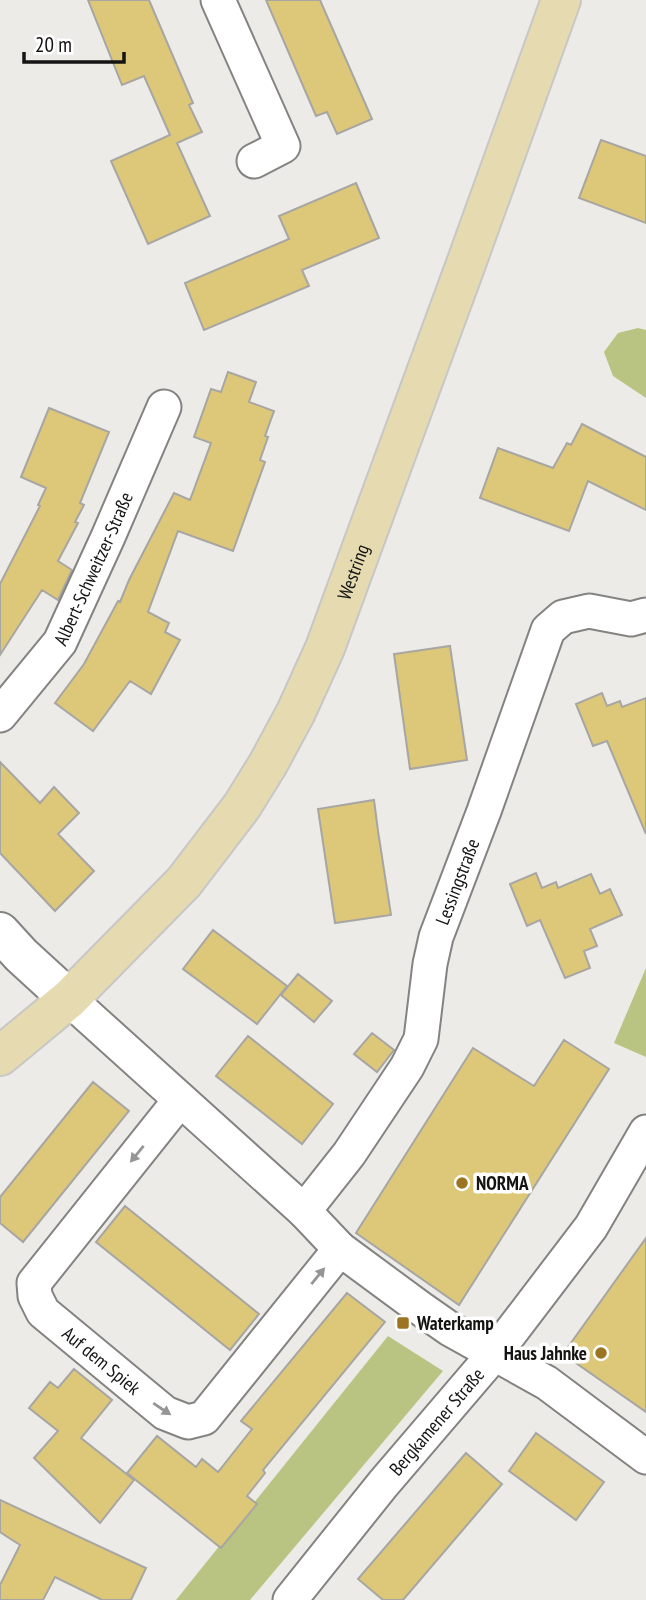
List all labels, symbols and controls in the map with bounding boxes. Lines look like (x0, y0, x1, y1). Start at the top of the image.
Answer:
scale bar (24, 21, 124, 65)
text: 20 m (35, 31, 72, 58)
street label: Albert-Schweitzer-Straße (48, 488, 138, 649)
street label: Westring (332, 541, 374, 603)
street label: Lessingstraße (430, 835, 484, 928)
one-way arrow (130, 1145, 145, 1162)
place label: NORMA (476, 1171, 529, 1195)
marker: NORMA (454, 1175, 470, 1191)
one-way arrow (311, 1268, 326, 1286)
place label: Waterkamp (416, 1311, 494, 1335)
marker: Waterkamp (395, 1315, 411, 1331)
street label: Auf dem Spiek (57, 1321, 146, 1400)
place label: Haus Jahnke (504, 1341, 587, 1365)
marker: Haus Jahnke (593, 1345, 609, 1361)
street label: Bergkamener Straße (384, 1362, 489, 1480)
one-way arrow (152, 1402, 172, 1415)

